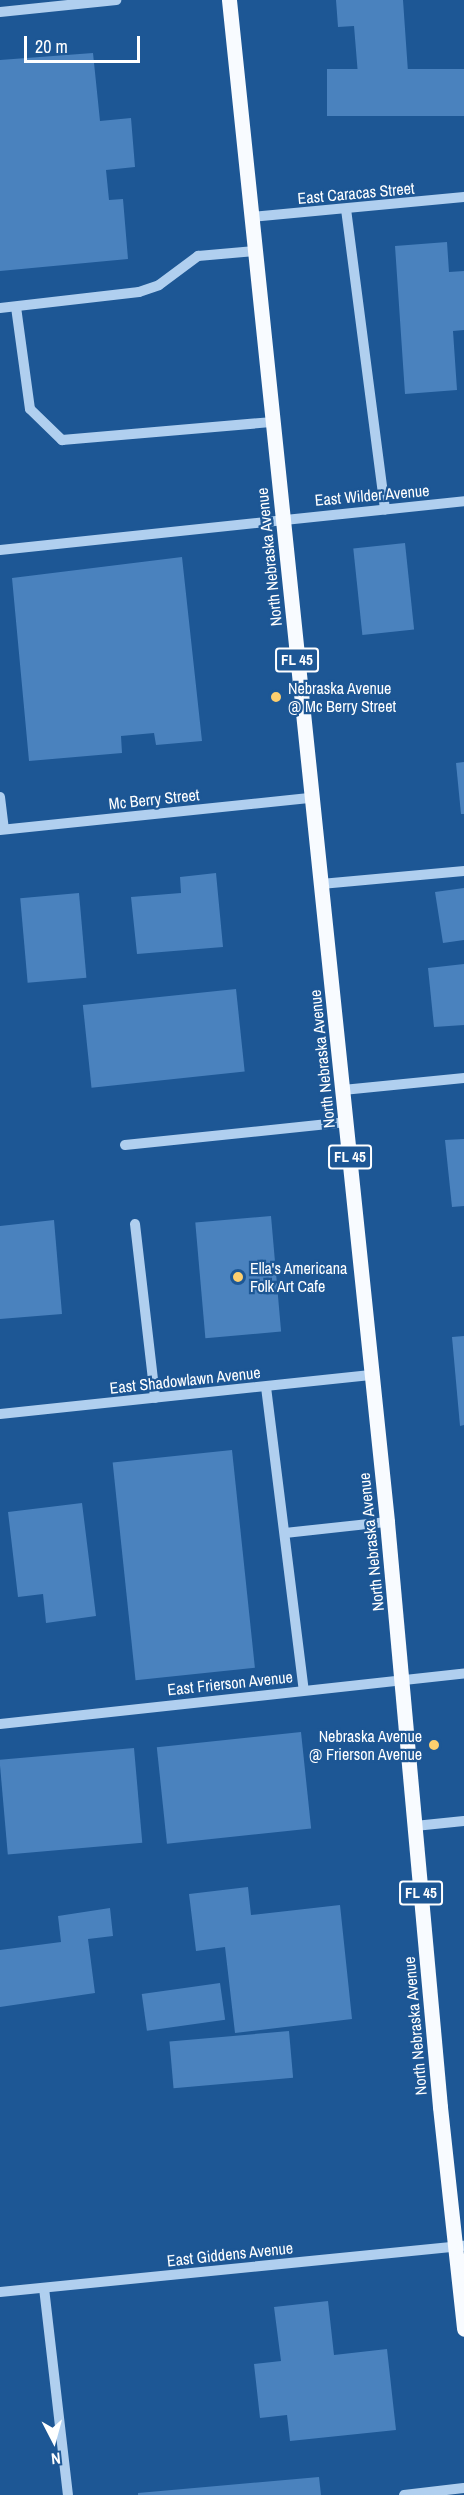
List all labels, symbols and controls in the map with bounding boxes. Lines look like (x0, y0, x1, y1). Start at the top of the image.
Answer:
scale bar (27, 24, 142, 62)
text: 20 m (35, 34, 68, 59)
street label: East Caracas Street (297, 178, 415, 208)
street label: East Wilder Avenue (314, 480, 430, 510)
street label: North Nebraska Avenue (252, 486, 286, 628)
road number: FL 45 (274, 648, 320, 672)
place label: Nebraska Avenue @ Mc Berry Street (288, 678, 396, 716)
marker: Nebraska Avenue @ Mc Berry Street (269, 690, 283, 704)
street label: Mc Berry Street (108, 785, 200, 813)
street label: North Nebraska Avenue (305, 988, 339, 1130)
road number: FL 45 (328, 1145, 372, 1169)
place label: Ella's Americana Folk Art Cafe (250, 1258, 348, 1296)
marker: Ella's Americana Folk Art Cafe (231, 1270, 245, 1284)
street label: East Shadowlawn Avenue (108, 1362, 262, 1398)
street label: North Nebraska Avenue (354, 1471, 388, 1613)
street label: East Frierson Avenue (166, 1667, 294, 1699)
place label: Nebraska Avenue @ Frierson Avenue (308, 1726, 422, 1764)
marker: Nebraska Avenue @ Frierson Avenue (427, 1738, 441, 1752)
road number: FL 45 (398, 1881, 444, 1905)
street label: North Nebraska Avenue (399, 1956, 431, 2096)
street label: East Giddens Avenue (166, 2238, 294, 2270)
north arrow (24, 2411, 84, 2471)
text: N (50, 2447, 62, 2470)

